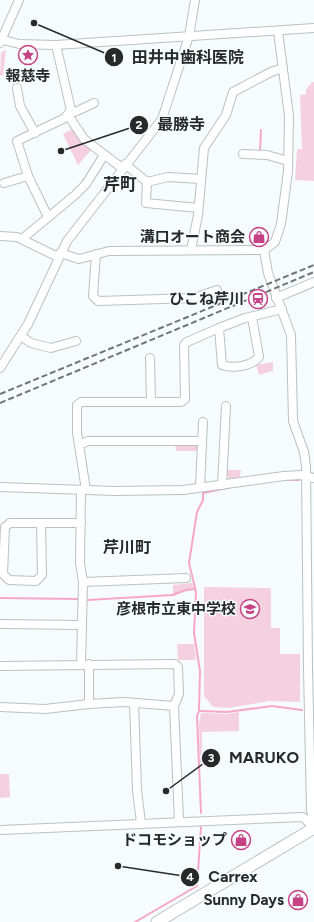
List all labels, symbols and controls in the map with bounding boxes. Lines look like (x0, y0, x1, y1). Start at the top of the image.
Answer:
callout: 田井中歯科医院 (104, 43, 252, 71)
place icon: 報慈寺 (17, 44, 39, 66)
text: 田井中歯科医院 (132, 48, 244, 67)
text: 1 (111, 51, 117, 65)
place label: 報慈寺 (5, 67, 51, 85)
callout: 最勝寺 (129, 111, 213, 139)
text: 最勝寺 (157, 115, 205, 134)
text: 2 (136, 118, 143, 132)
district label: 芹町 (103, 174, 137, 194)
shop icon: 溝口オート商会 (248, 226, 270, 248)
place label: 溝口オート商会 (140, 228, 245, 246)
station icon: ひこね芹川 (247, 288, 269, 310)
place label: ひこね芹川 (169, 290, 244, 308)
district label: 芹川町 (103, 538, 151, 557)
school or university icon: 彦根市立東中学校 (239, 598, 261, 620)
place label: 彦根市立東中学校 (116, 600, 236, 618)
callout: MARUKO (201, 744, 307, 772)
text: MARUKO (229, 748, 299, 767)
text: 3 (208, 751, 215, 765)
shop icon: ドコモショップ (230, 829, 252, 851)
place label: ドコモショップ (122, 831, 227, 849)
callout: Carrex (180, 863, 266, 891)
text: Carrex (208, 867, 258, 886)
text: 4 (186, 870, 194, 884)
shop icon: Sunny Days (287, 889, 309, 911)
place label: Sunny Days (203, 891, 284, 909)

